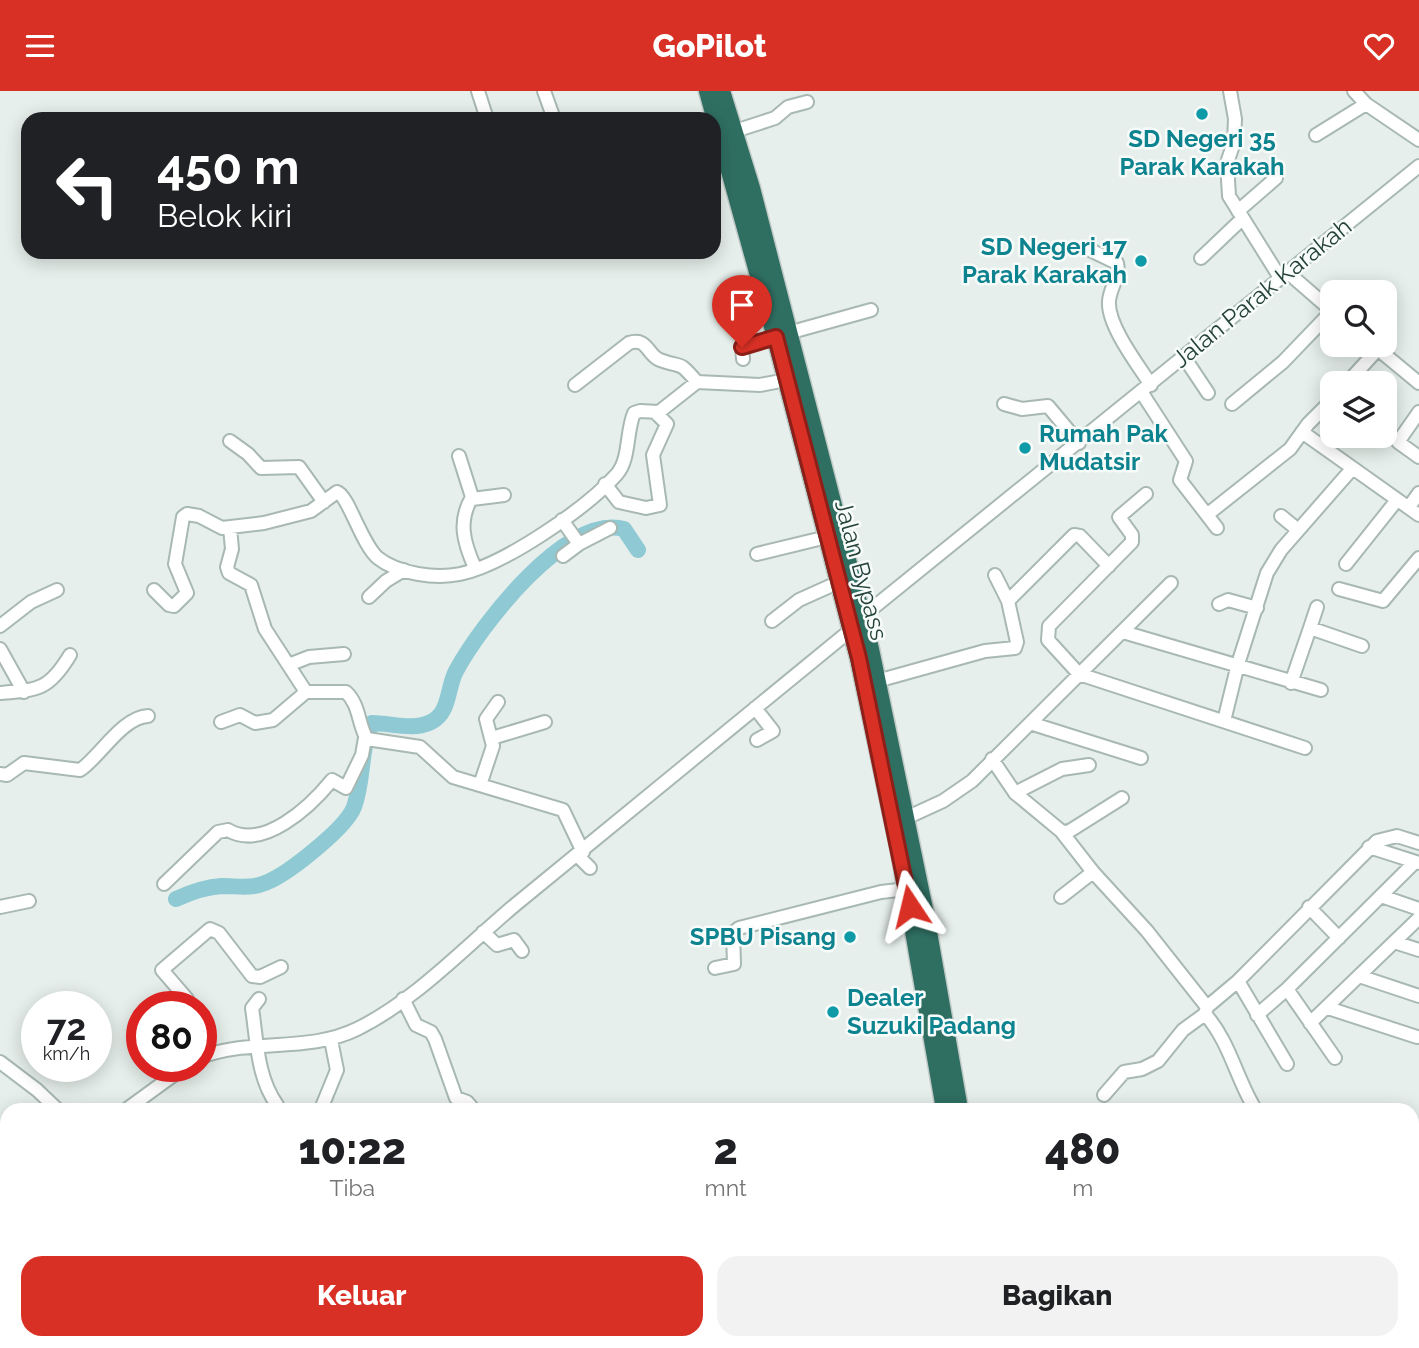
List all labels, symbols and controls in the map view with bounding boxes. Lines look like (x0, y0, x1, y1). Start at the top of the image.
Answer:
icon: menu (21, 27, 59, 65)
text: GoPilot (652, 27, 767, 64)
icon: heart (1360, 27, 1398, 65)
marker: SD Negeri 35 Parak Karakah (1194, 106, 1210, 122)
place label: SD Negeri 35 Parak Karakah (1119, 124, 1285, 181)
text: 450 m (157, 138, 300, 195)
icon: left (42, 140, 133, 231)
text: Belok kiri (157, 197, 292, 234)
street label: Jalan Parak Karakah (1166, 211, 1357, 374)
place label: SD Negeri 17 Parak Karakah (962, 232, 1128, 289)
marker: SD Negeri 17 Parak Karakah (1133, 253, 1149, 269)
pin (712, 275, 772, 347)
map controls (1320, 280, 1397, 448)
button: search (1320, 280, 1397, 357)
icon: arrive (723, 286, 761, 324)
button: layers (1320, 371, 1397, 448)
place label: Rumah Pak Mudatsir (1039, 419, 1169, 476)
marker: Rumah Pak Mudatsir (1017, 440, 1033, 456)
street label: Jalan Bypass (829, 497, 894, 643)
position arrow (873, 869, 947, 943)
place label: SPBU Pisang (690, 922, 836, 951)
marker: SPBU Pisang (842, 929, 858, 945)
place label: Dealer Suzuki Padang (847, 983, 1016, 1040)
speed limit sign: 80 (126, 991, 217, 1082)
marker: Dealer Suzuki Padang (825, 1004, 841, 1020)
text: 72 (47, 1007, 86, 1048)
text: km/h (43, 1043, 90, 1064)
text: 10:22 (298, 1125, 406, 1174)
text: 2 (713, 1125, 738, 1174)
text: 480 (1045, 1125, 1121, 1174)
text: Tiba (329, 1174, 375, 1201)
text: mnt (705, 1174, 747, 1201)
text: m (1072, 1174, 1093, 1201)
button: Keluar (21, 1256, 703, 1336)
button: Bagikan (717, 1256, 1398, 1336)

